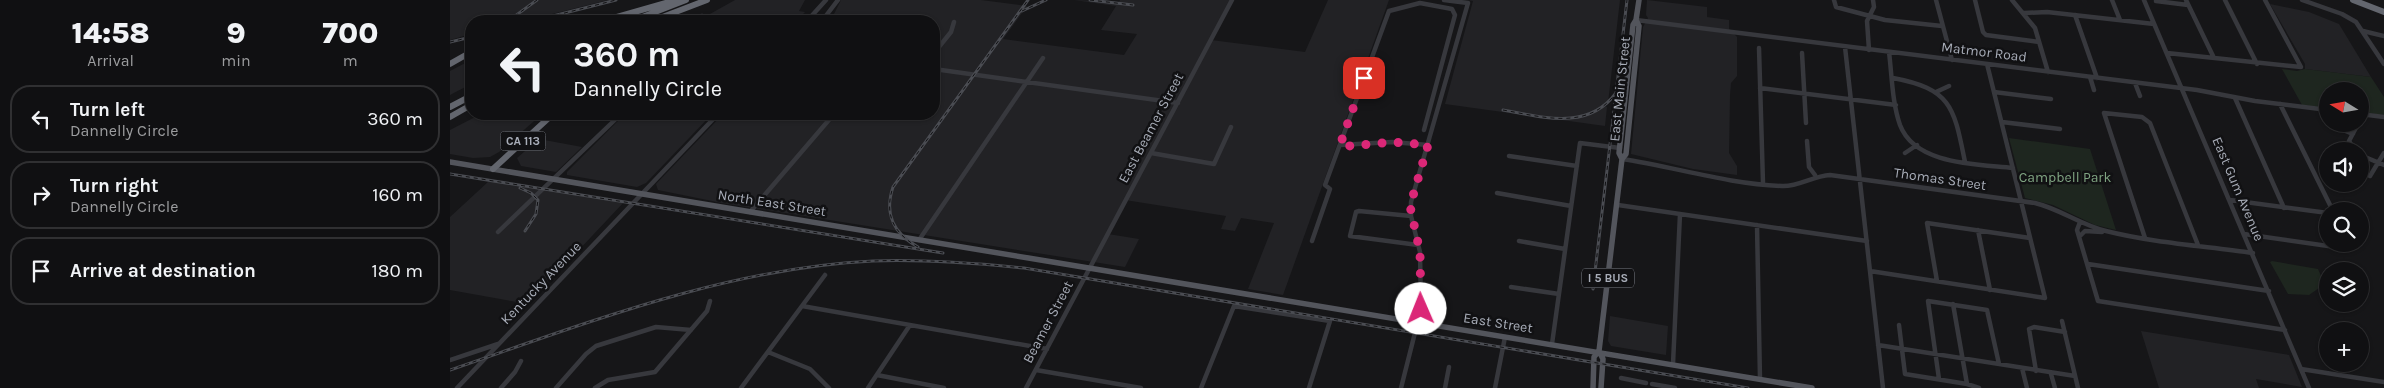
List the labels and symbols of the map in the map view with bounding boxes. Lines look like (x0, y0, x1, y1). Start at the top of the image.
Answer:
street label: East Main Street (1606, 36, 1634, 142)
street label: Matmor Road (1940, 38, 2028, 66)
pin (1343, 57, 1385, 99)
street label: East Beamer Street (1115, 70, 1187, 186)
north arrow (2319, 82, 2369, 132)
road number: CA 113 (500, 132, 546, 150)
street label: East Gum Avenue (2208, 134, 2268, 244)
street label: Thomas Street (1893, 164, 1987, 194)
park label: Campbell Park (2019, 169, 2111, 186)
street label: North East Street (717, 186, 827, 220)
street label: Kentucky Avenue (497, 238, 585, 328)
road number: I 5 BUS (1582, 268, 1634, 288)
street label: Beamer Street (1019, 278, 1077, 366)
position arrow (1394, 282, 1446, 334)
street label: East Street (1462, 309, 1534, 337)

